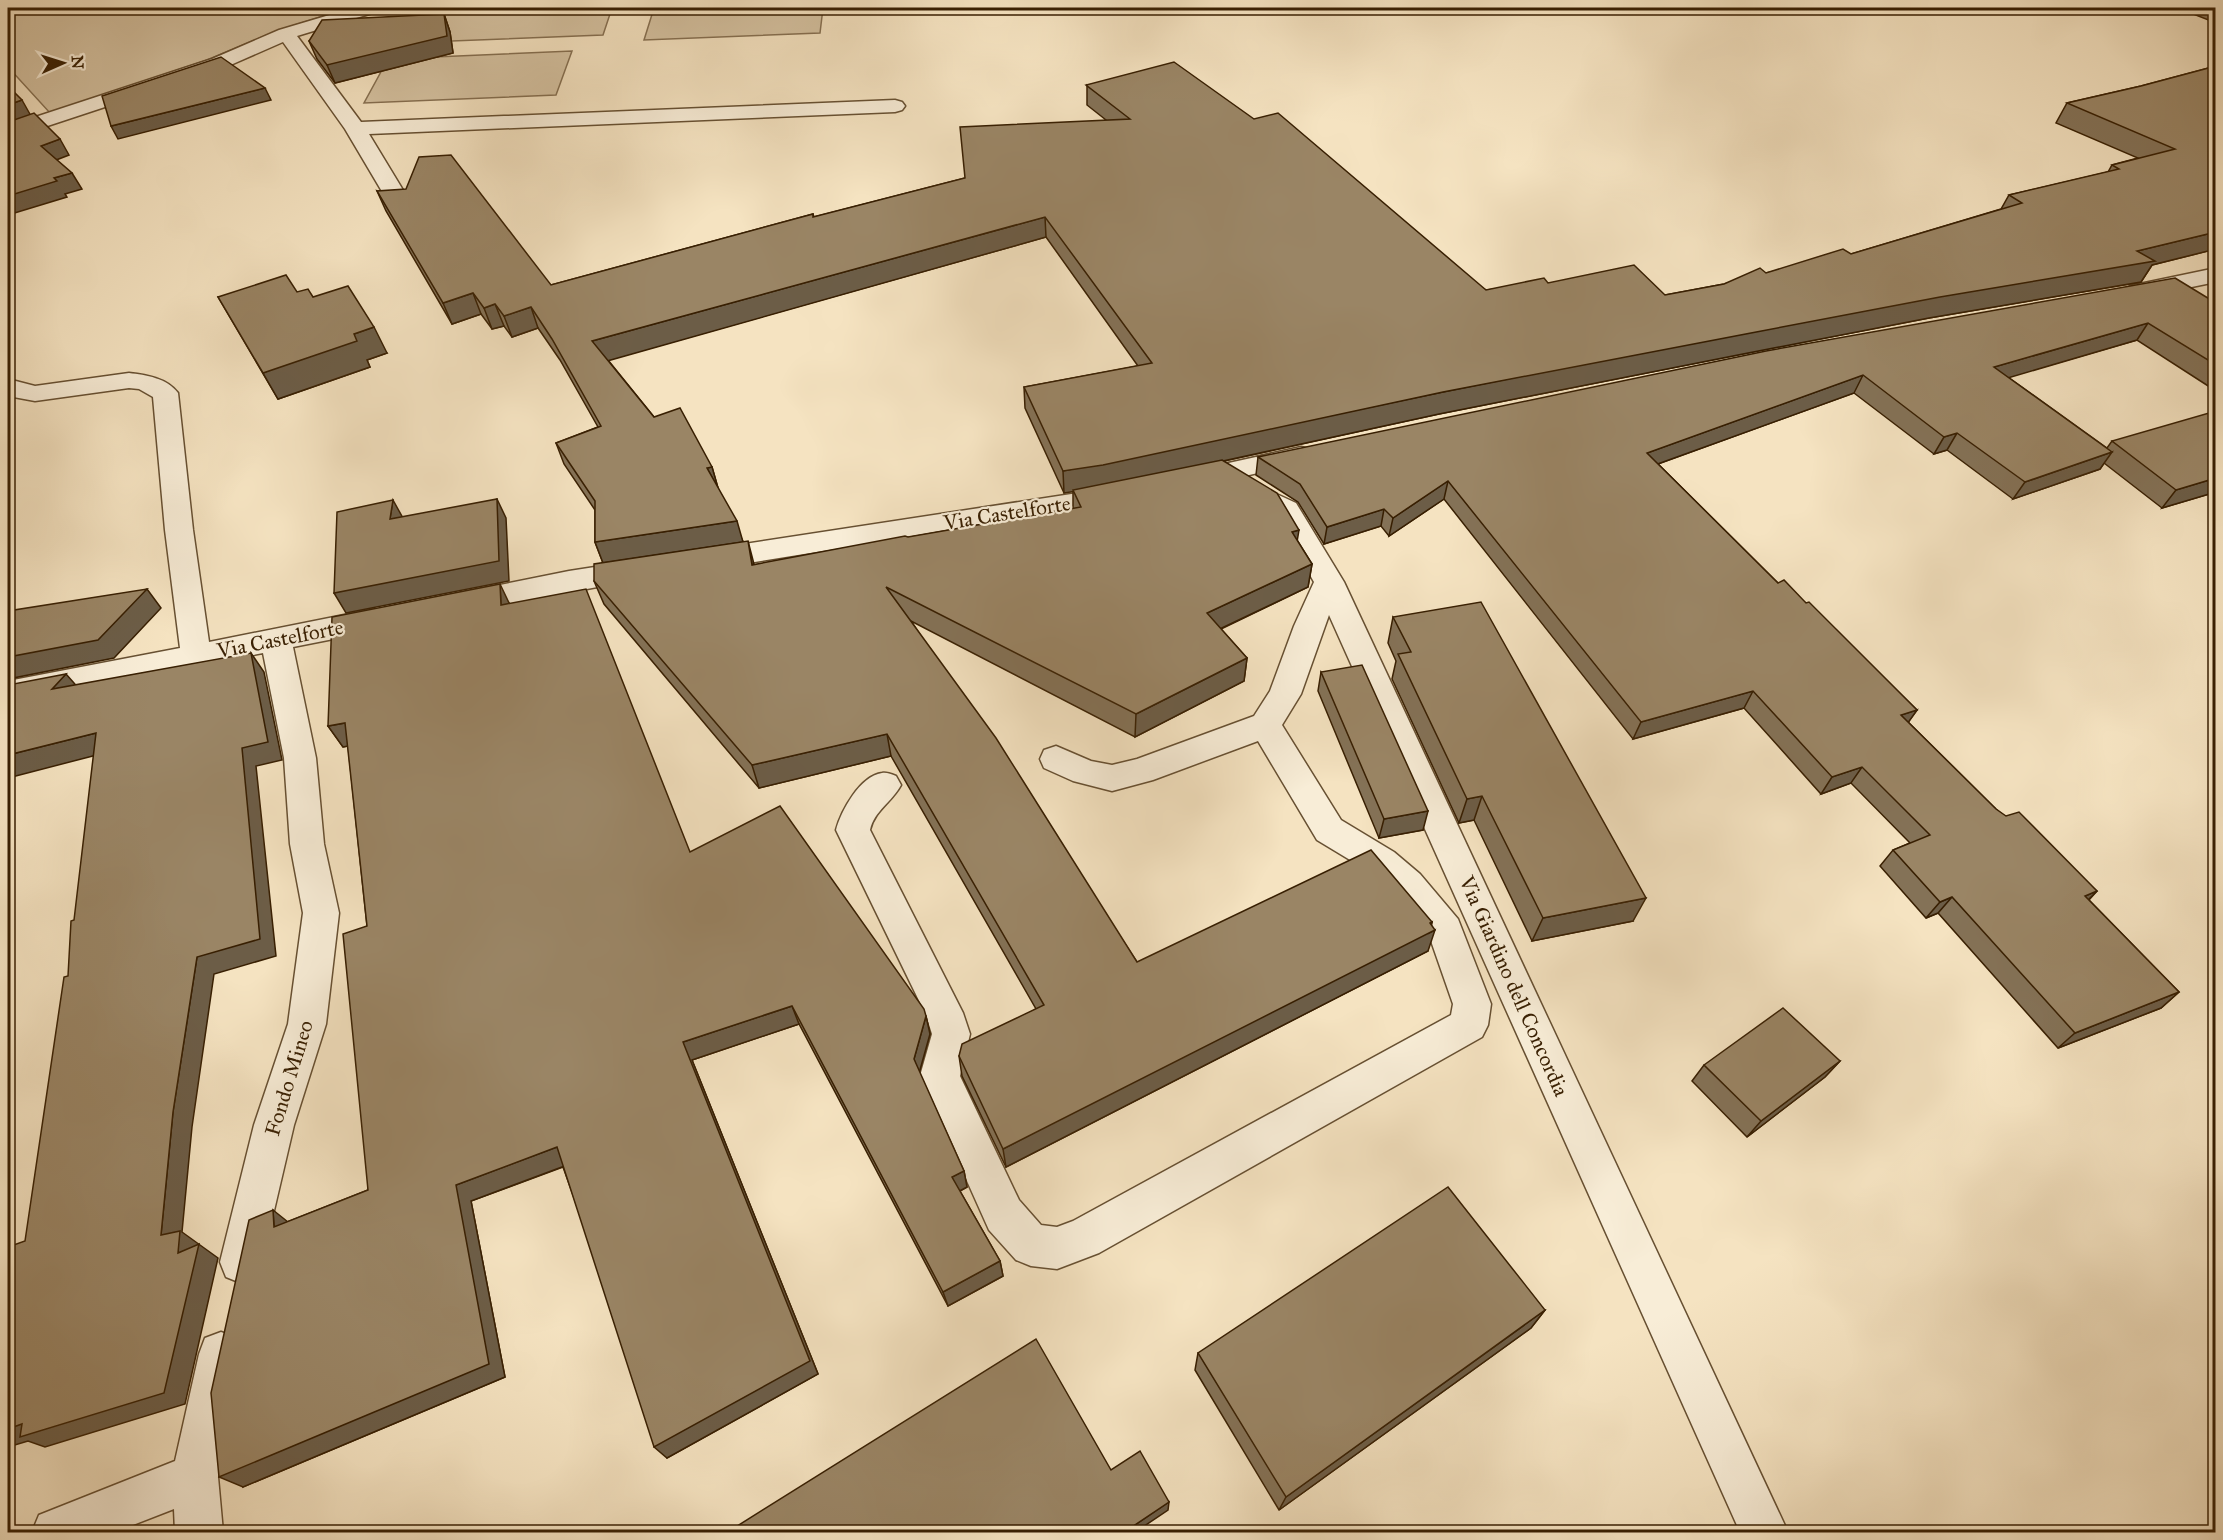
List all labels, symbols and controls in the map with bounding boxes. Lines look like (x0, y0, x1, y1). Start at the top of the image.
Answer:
north arrow (33, 33, 93, 93)
text: N (68, 55, 87, 70)
street label: Via Castelforte (941, 490, 1073, 536)
street label: Via Castelforte (214, 614, 346, 664)
street label: Via Giardino dell Concordia (1453, 871, 1574, 1100)
street label: Fondo Mineo (259, 1017, 319, 1139)

